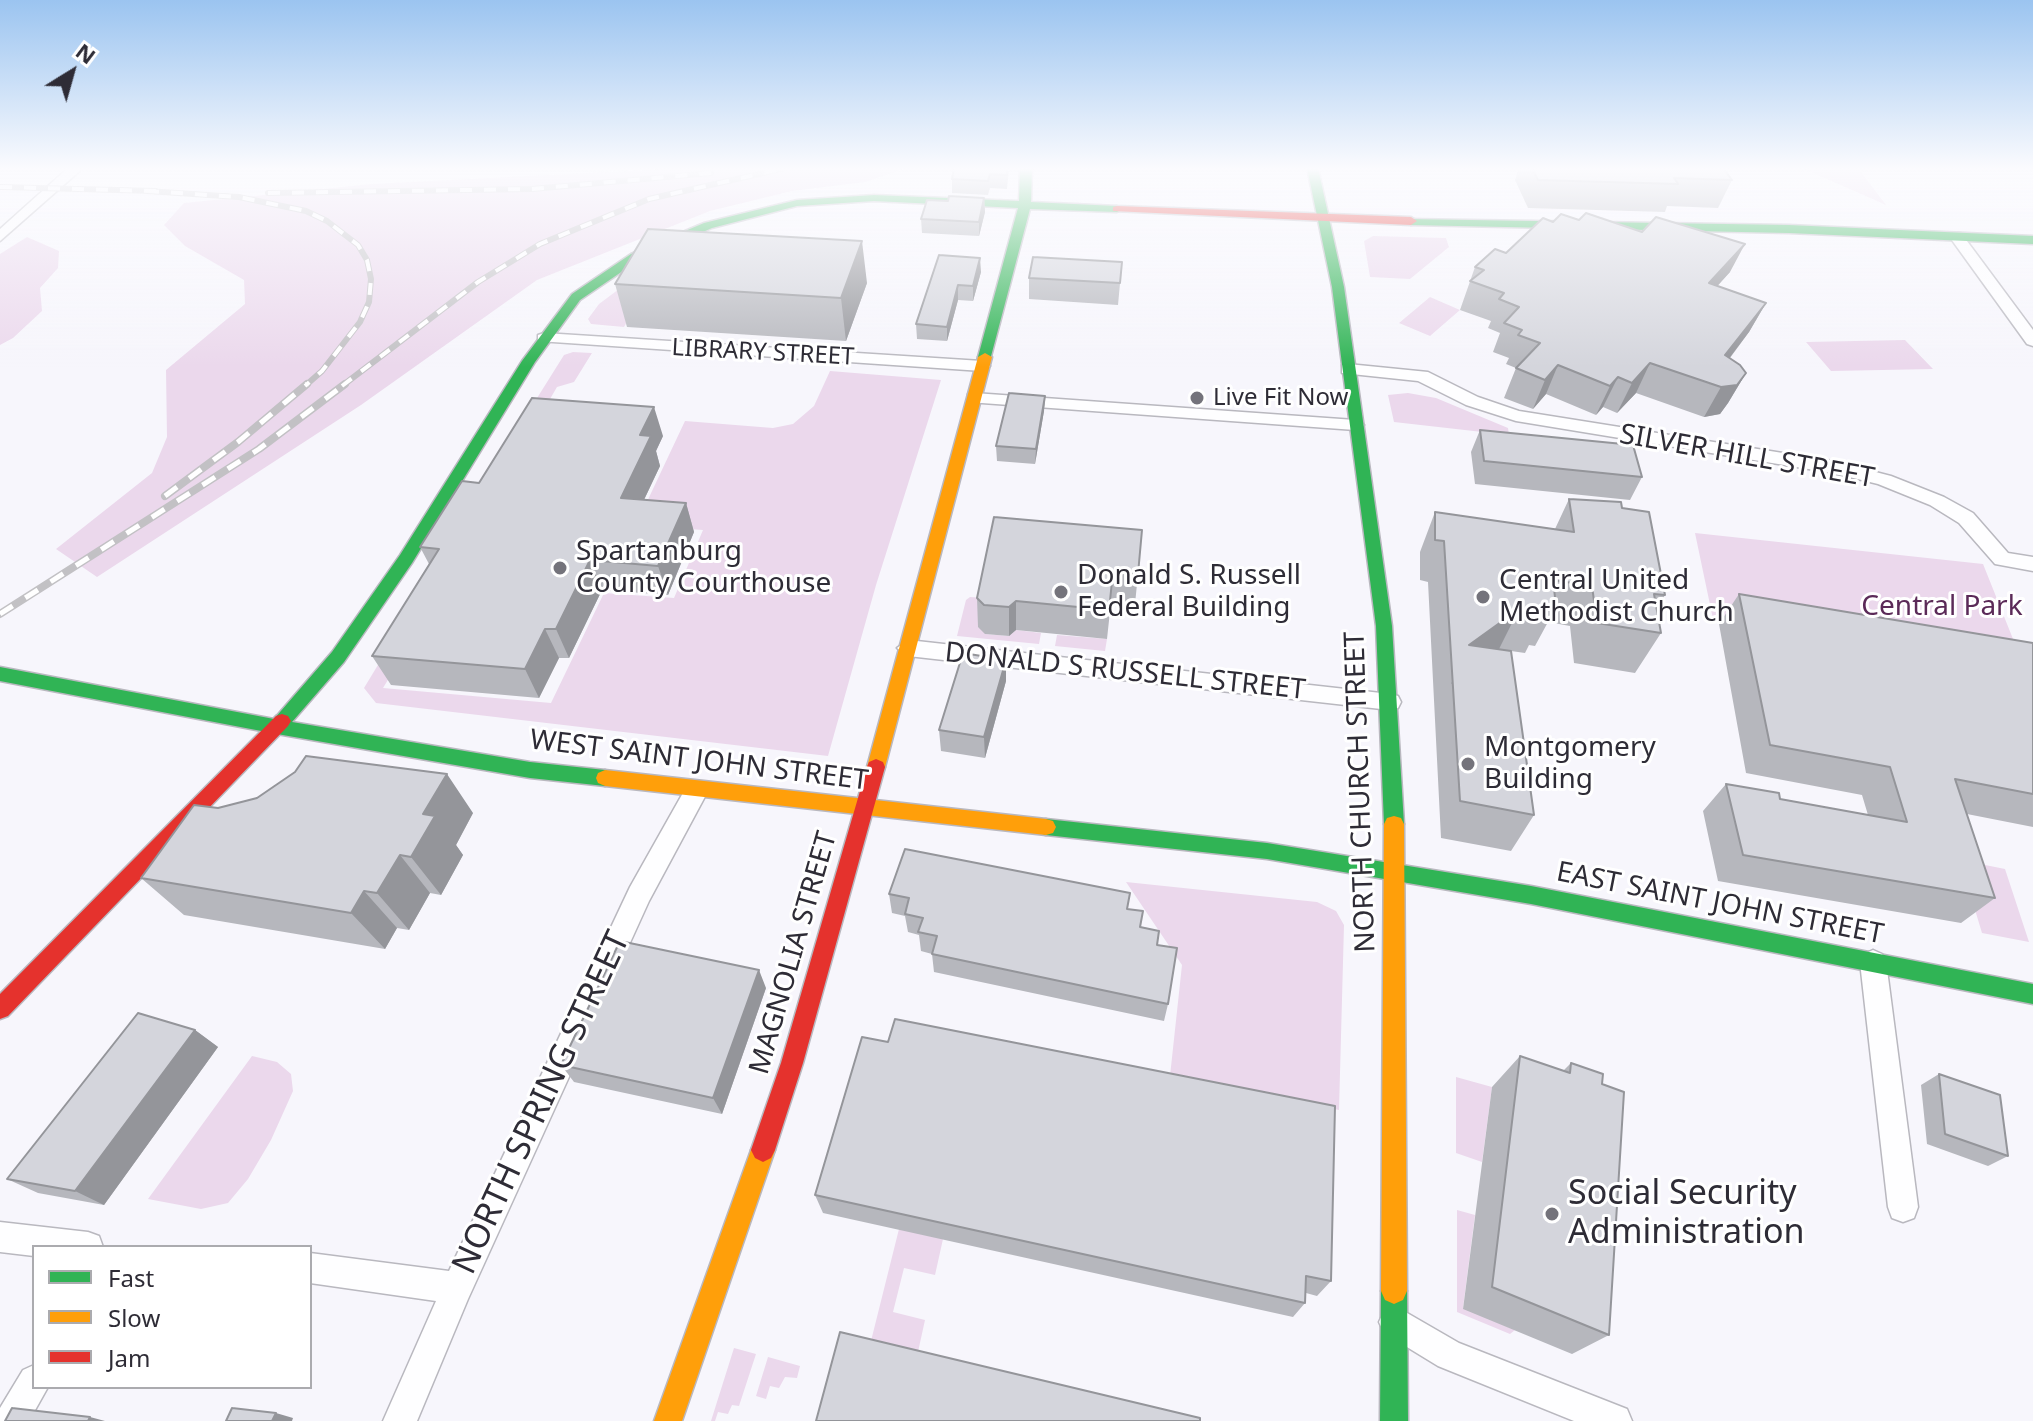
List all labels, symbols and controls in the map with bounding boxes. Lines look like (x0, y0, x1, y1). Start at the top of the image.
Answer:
north arrow (32, 32, 112, 112)
text: N (70, 35, 103, 70)
street label: LIBRARY STREET (671, 334, 855, 372)
place label: Live Fit Now (1213, 384, 1348, 412)
marker: Live Fit Now (1188, 389, 1206, 407)
street label: SILVER HILL STREET (1617, 418, 1877, 496)
place label: Spartanburg County Courthouse (576, 535, 831, 601)
marker: Spartanburg County Courthouse (551, 559, 569, 577)
place label: Donald S. Russell Federal Building (1077, 559, 1301, 625)
place label: Central United Methodist Church (1499, 564, 1734, 630)
marker: Donald S. Russell Federal Building (1052, 583, 1070, 601)
marker: Central United Methodist Church (1474, 588, 1492, 606)
park label: Central Park (1861, 590, 2023, 624)
street label: NORTH CHURCH STREET (1339, 631, 1383, 953)
street label: DONALD S RUSSELL STREET (943, 636, 1307, 708)
street label: WEST SAINT JOHN STREET (528, 724, 870, 798)
place label: Montgomery Building (1484, 731, 1656, 797)
marker: Montgomery Building (1459, 755, 1477, 773)
street label: MAGNOLIA STREET (743, 828, 845, 1078)
street label: EAST SAINT JOHN STREET (1554, 856, 1886, 952)
street label: NORTH SPRING STREET (445, 925, 639, 1281)
place label: Social Security Administration (1568, 1174, 1805, 1254)
marker: Social Security Administration (1543, 1205, 1561, 1223)
legend (32, 1245, 312, 1389)
text: Fast (108, 1261, 154, 1294)
text: Slow (108, 1301, 160, 1334)
text: Jam (108, 1341, 150, 1374)

